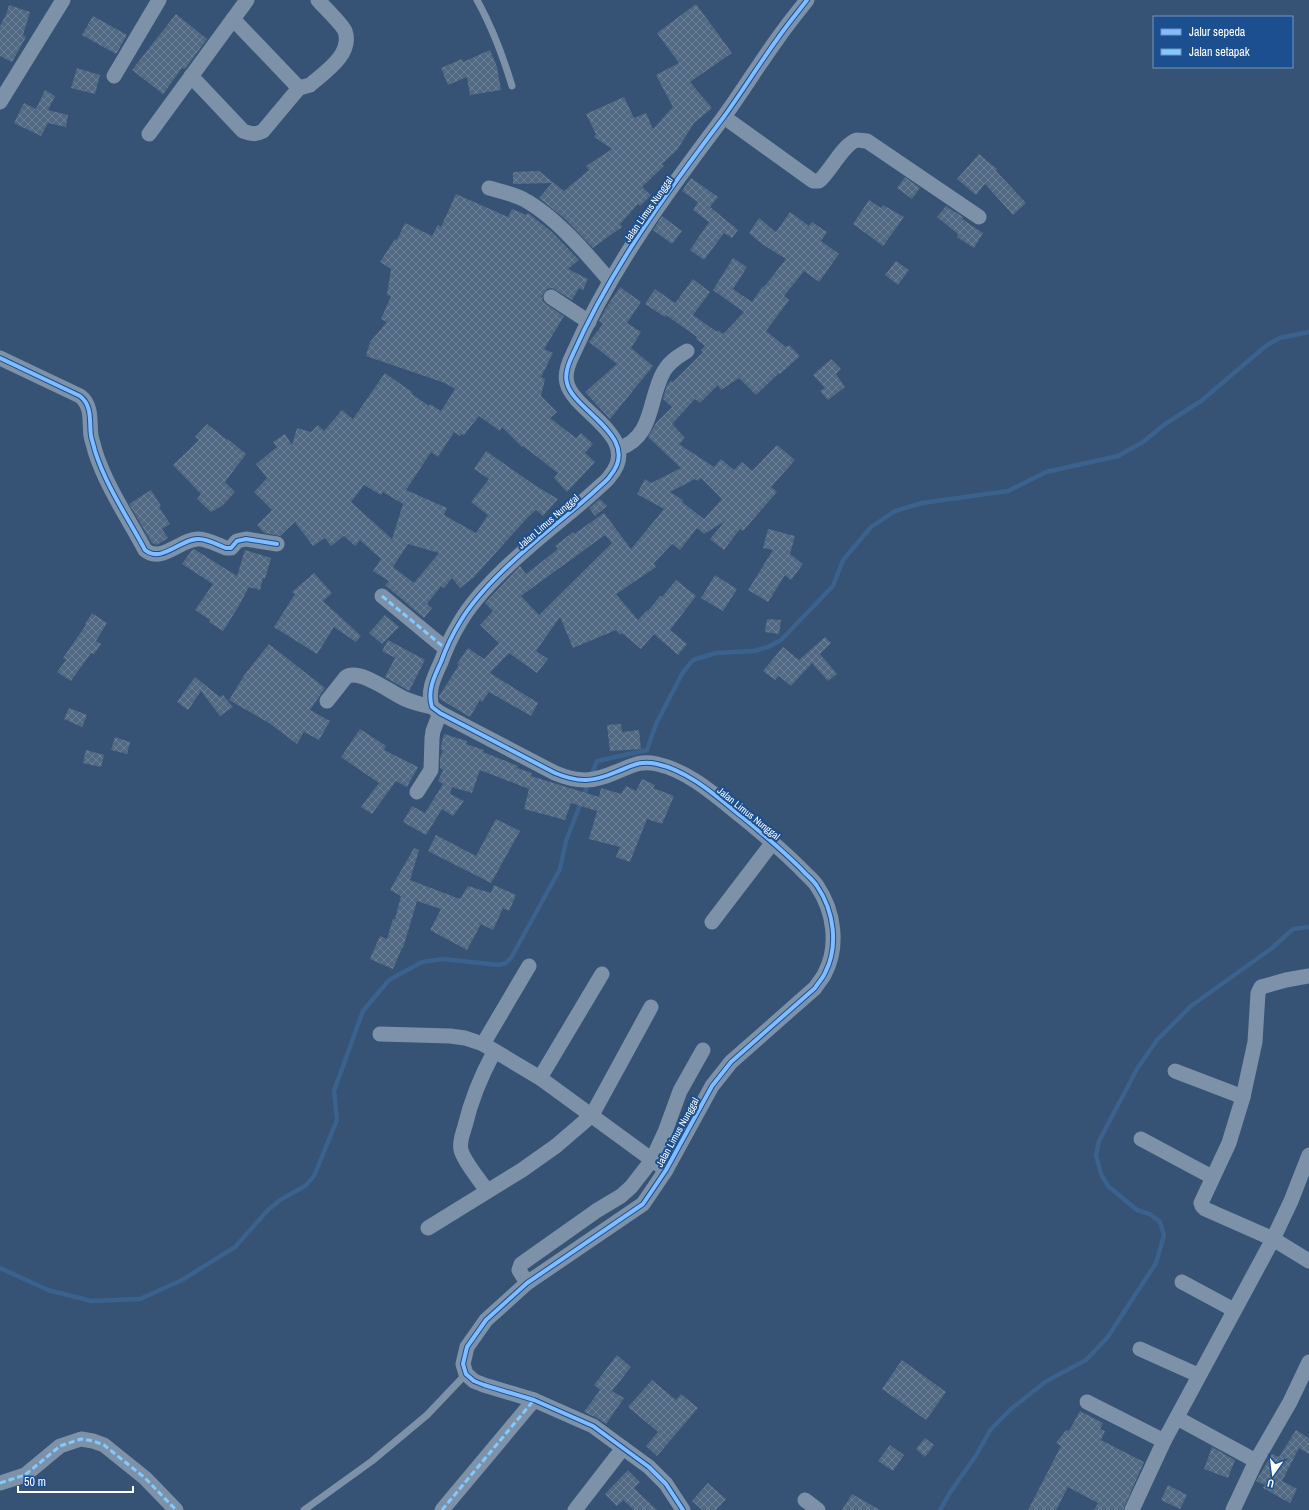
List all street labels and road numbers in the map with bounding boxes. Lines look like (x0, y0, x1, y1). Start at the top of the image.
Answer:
street label: Jalan Limus Nunggal (621, 174, 676, 245)
street label: Jalan Limus Nunggal (515, 491, 582, 552)
street label: Jalan Limus Nunggal (715, 784, 783, 843)
street label: Jalan Limus Nunggal (653, 1095, 702, 1169)

